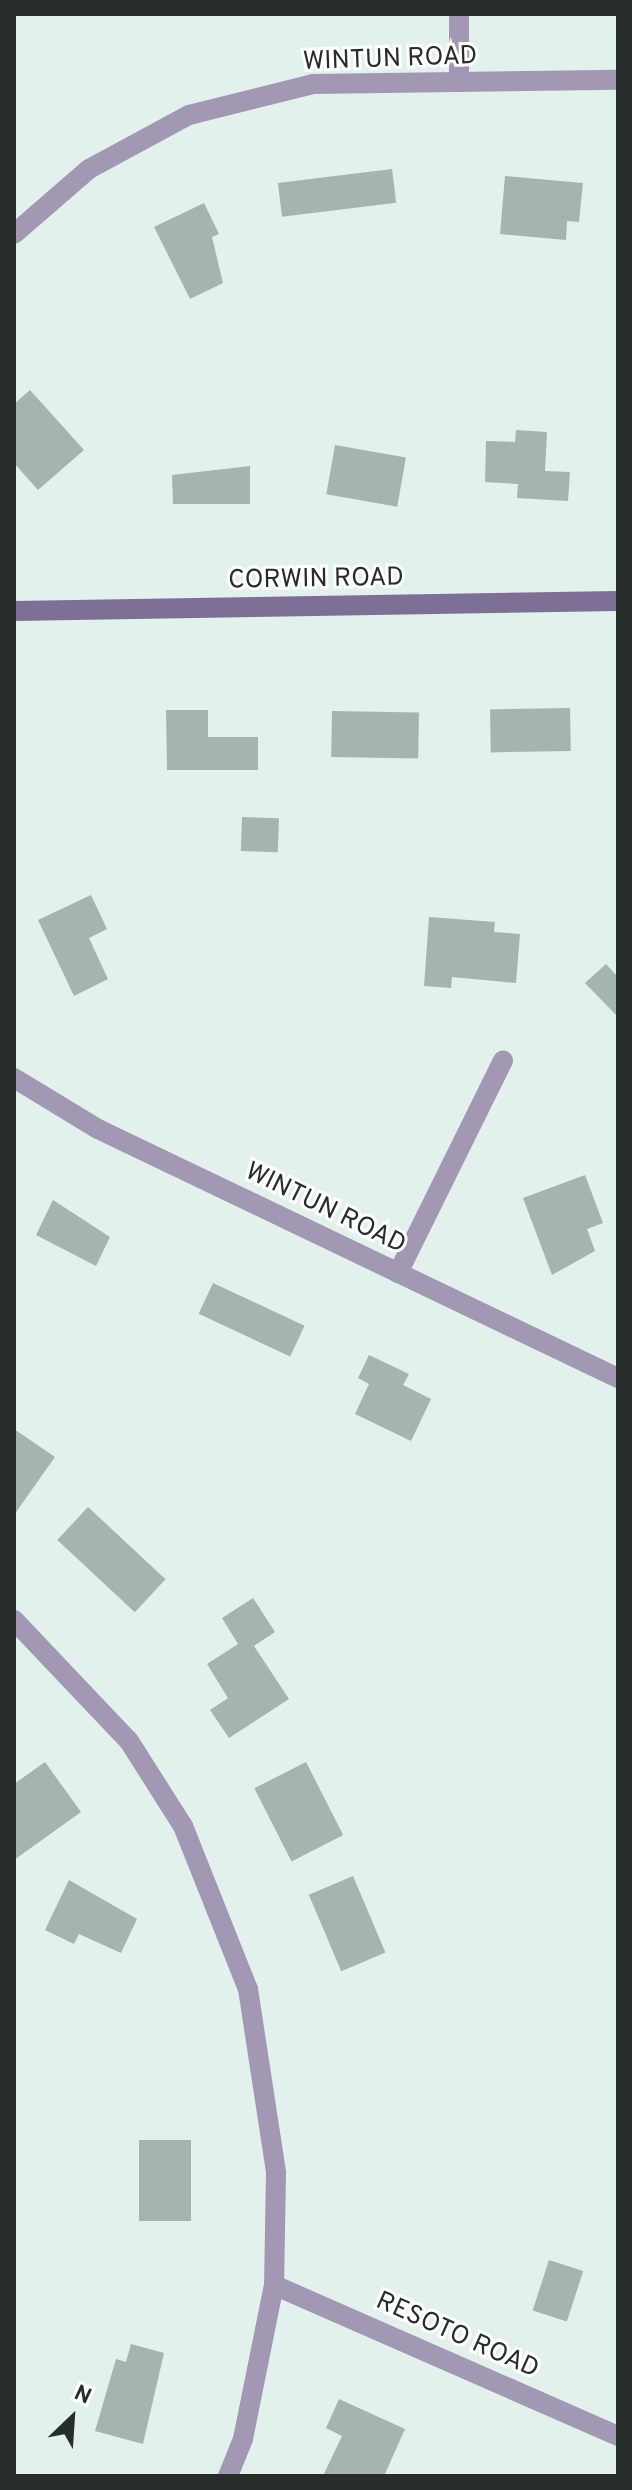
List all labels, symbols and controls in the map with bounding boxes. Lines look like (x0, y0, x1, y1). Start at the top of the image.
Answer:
street label: WINTUN ROAD (302, 41, 478, 79)
street label: CORWIN ROAD (228, 563, 404, 597)
street label: WINTUN ROAD (240, 1157, 410, 1261)
street label: RESOTO ROAD (371, 2286, 543, 2386)
north arrow (32, 2378, 112, 2458)
text: N (69, 2380, 95, 2411)

